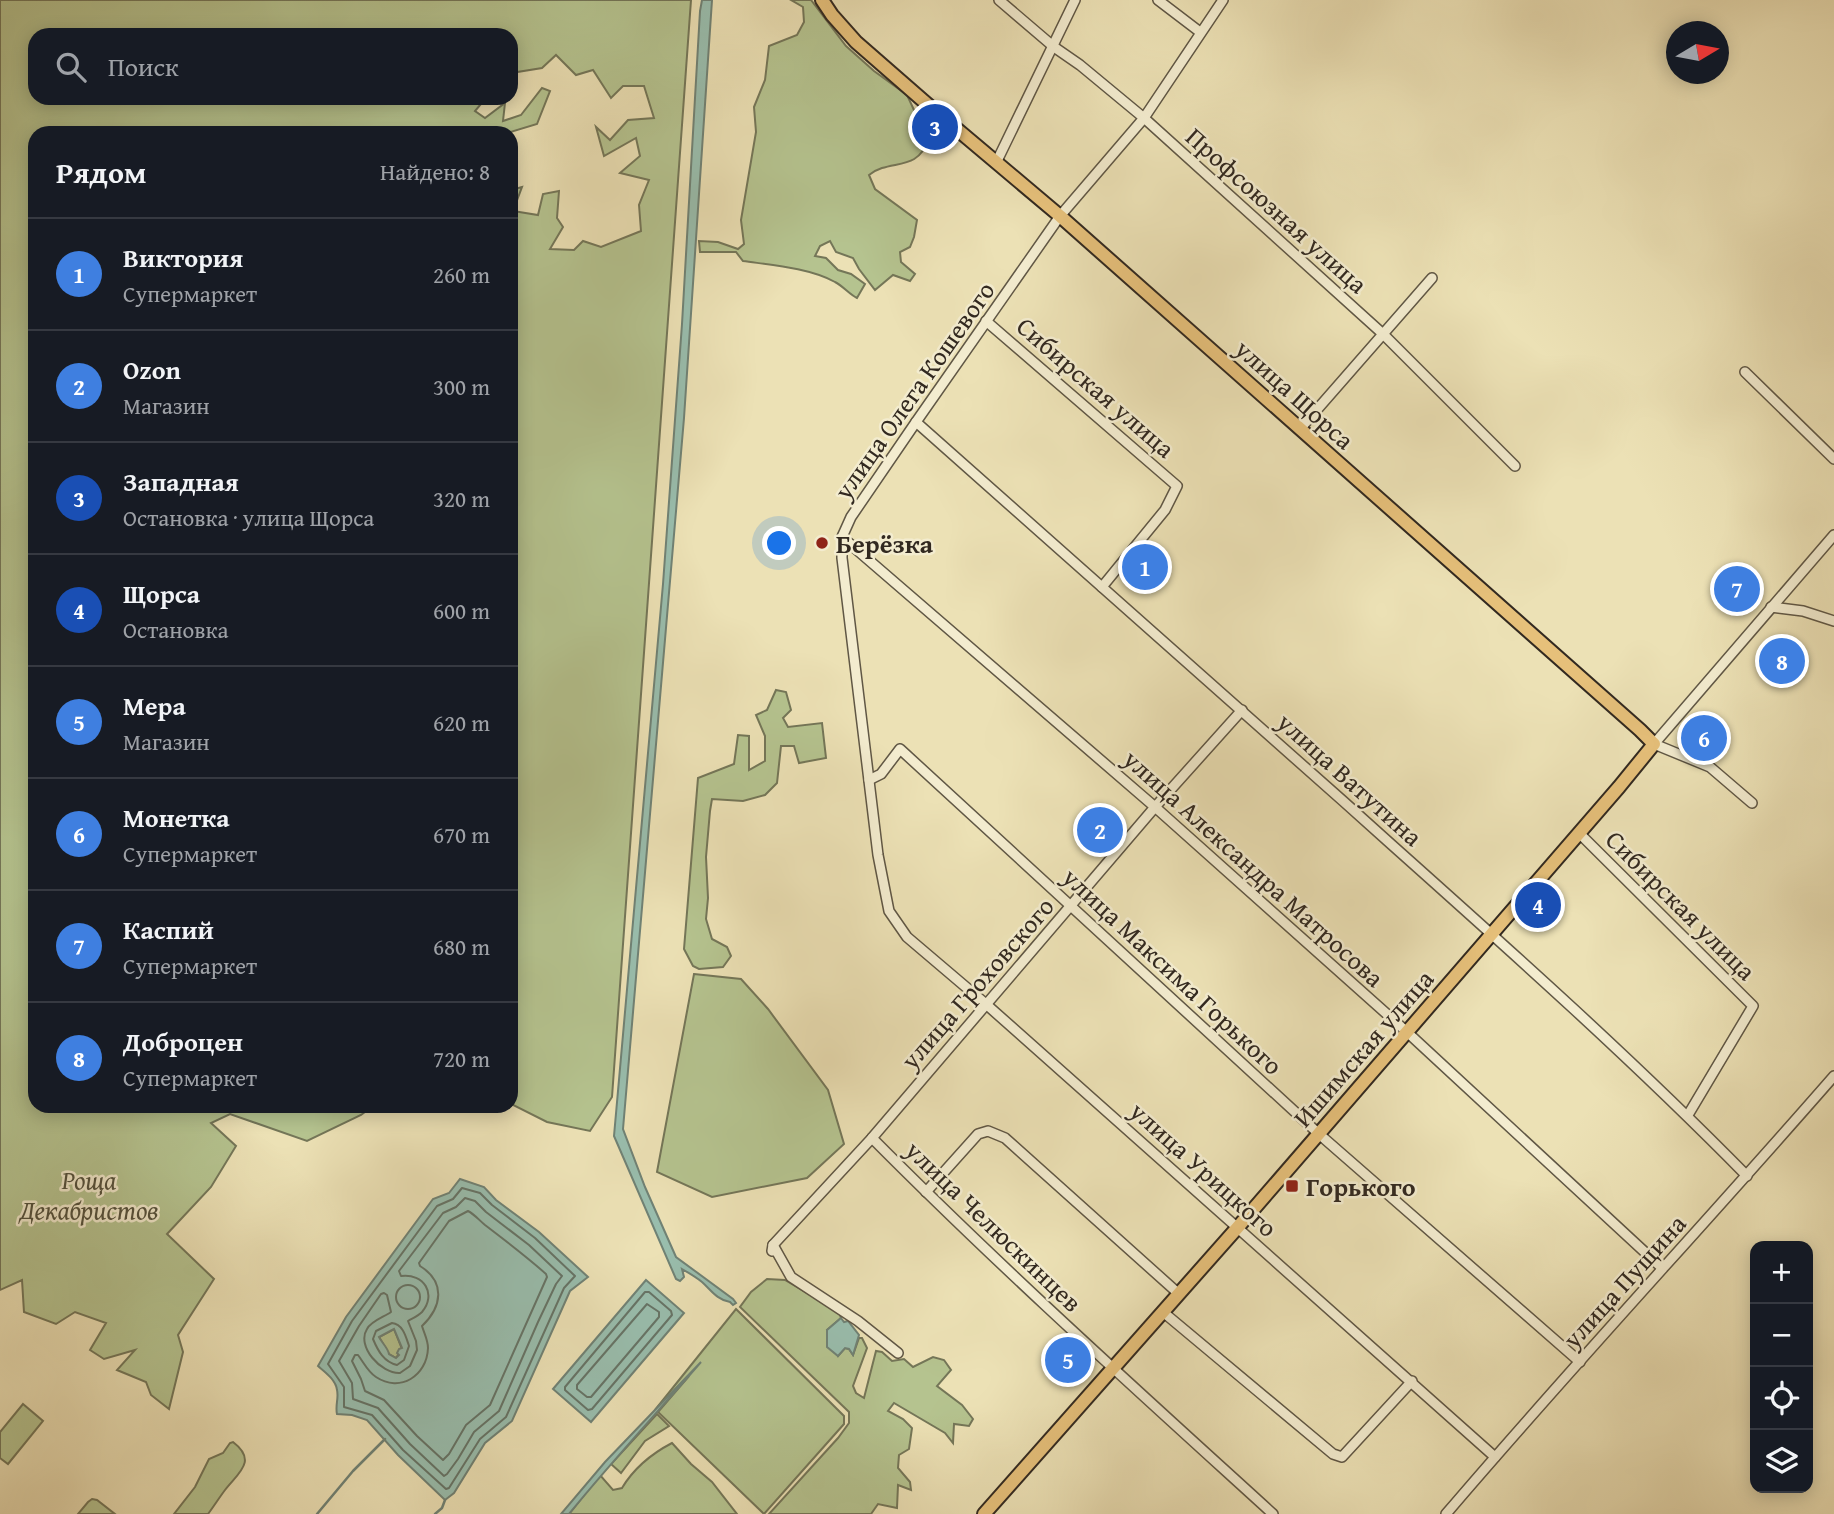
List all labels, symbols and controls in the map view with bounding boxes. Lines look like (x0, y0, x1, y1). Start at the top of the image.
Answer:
north arrow (1666, 21, 1729, 84)
search box (28, 28, 518, 105)
text: Поиск (108, 47, 179, 86)
icon: search (52, 48, 90, 86)
pin: 3 (912, 101, 958, 153)
street label: Профсоюзная улица (1177, 118, 1377, 303)
text: Рядом (56, 150, 147, 194)
text: Найдено: 8 (380, 155, 490, 188)
text: Виктория (123, 238, 243, 277)
text: 1 (73, 258, 85, 291)
text: 260 m (433, 258, 490, 291)
street label: улица Олега Кошевого (823, 273, 1004, 508)
text: Супермаркет (123, 277, 257, 310)
street label: Сибирская улица (1008, 307, 1184, 467)
street label: улица Щорса (1226, 329, 1364, 459)
text: Ozon (123, 350, 181, 389)
text: 2 (73, 370, 85, 403)
text: 300 m (433, 370, 490, 403)
text: Магазин (123, 389, 210, 422)
text: Западная (123, 462, 239, 501)
text: 3 (73, 482, 85, 515)
text: 320 m (433, 482, 490, 515)
text: Остановка · улица Щорса (123, 501, 374, 534)
place label: Берёзка (836, 524, 934, 563)
your location (762, 526, 796, 560)
marker: Берёзка (814, 535, 830, 551)
pin: 1 (1122, 541, 1168, 593)
pin: 7 (1714, 563, 1760, 615)
text: Щорса (123, 574, 200, 613)
text: 4 (73, 594, 85, 627)
text: 600 m (433, 594, 490, 627)
text: Остановка (123, 613, 229, 646)
pin: 8 (1759, 635, 1805, 687)
text: Мера (123, 686, 186, 725)
street label: улица Ватутина (1268, 702, 1432, 856)
text: 5 (73, 706, 85, 739)
text: 620 m (433, 706, 490, 739)
pin: 6 (1681, 712, 1727, 764)
text: Магазин (123, 725, 210, 758)
street label: улица Александра Матросова (1114, 739, 1394, 997)
text: Монетка (123, 798, 230, 837)
pin: 2 (1077, 804, 1123, 856)
text: 6 (73, 818, 85, 851)
text: 670 m (433, 818, 490, 851)
street label: Сибирская улица (1597, 821, 1766, 990)
text: Супермаркет (123, 837, 257, 870)
street label: улица Максима Горького (1053, 857, 1292, 1084)
pin: 4 (1515, 879, 1561, 931)
street label: улица Гроховского (890, 888, 1063, 1079)
text: Каспий (123, 910, 214, 949)
text: 7 (73, 930, 85, 963)
text: 680 m (433, 930, 490, 963)
text: Супермаркет (123, 949, 257, 982)
street label: Ишимская улица (1283, 960, 1443, 1135)
text: Доброцен (123, 1022, 243, 1061)
text: 8 (73, 1042, 85, 1075)
text: 720 m (433, 1042, 490, 1075)
text: Супермаркет (123, 1061, 257, 1094)
street label: улица Урицкого (1121, 1091, 1287, 1246)
street label: улица Челюскинцев (896, 1131, 1091, 1321)
park label: Роща Декабристов (17, 1160, 159, 1229)
place label: Горького (1306, 1167, 1416, 1206)
marker: Горького (1284, 1178, 1300, 1194)
street label: улица Пущина (1552, 1205, 1695, 1358)
map controls (1750, 1241, 1813, 1493)
button: + (1750, 1241, 1813, 1304)
button: − (1750, 1304, 1813, 1367)
pin: 5 (1045, 1334, 1091, 1386)
button: locate (1750, 1367, 1813, 1430)
button: layers (1750, 1430, 1813, 1493)

